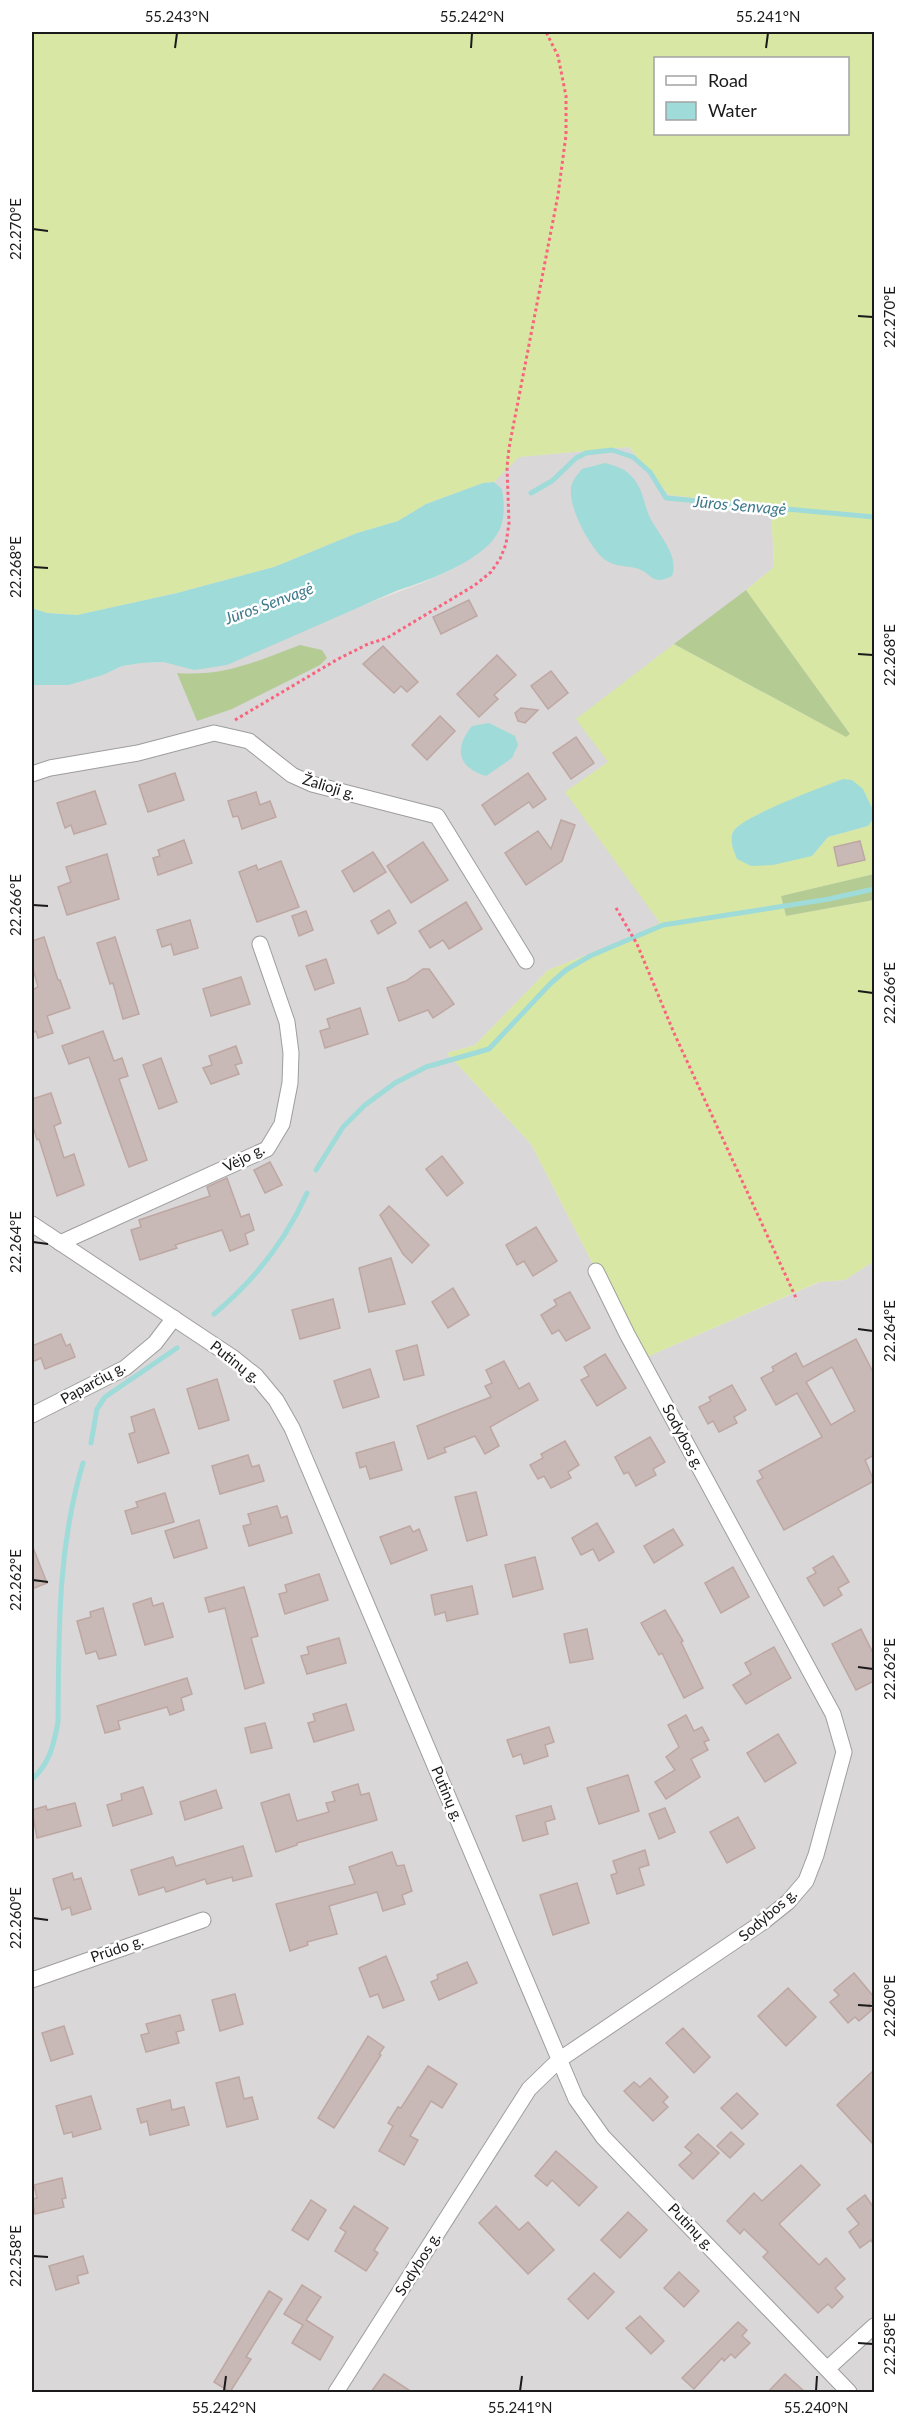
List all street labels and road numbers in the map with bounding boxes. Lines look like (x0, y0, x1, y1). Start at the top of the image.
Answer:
street label: Žalioji g. (301, 769, 358, 803)
street label: Vėjo g. (220, 1139, 267, 1175)
street label: Putinų g. (207, 1336, 264, 1386)
street label: Paparčių g. (57, 1357, 128, 1407)
street label: Sodybos g. (659, 1401, 709, 1472)
street label: Putinų g. (428, 1763, 468, 1824)
street label: Sodybos g. (735, 1884, 800, 1944)
street label: Prūdo g. (88, 1931, 146, 1965)
street label: Putinų g. (665, 2199, 719, 2254)
street label: Sodybos g. (391, 2228, 444, 2298)

